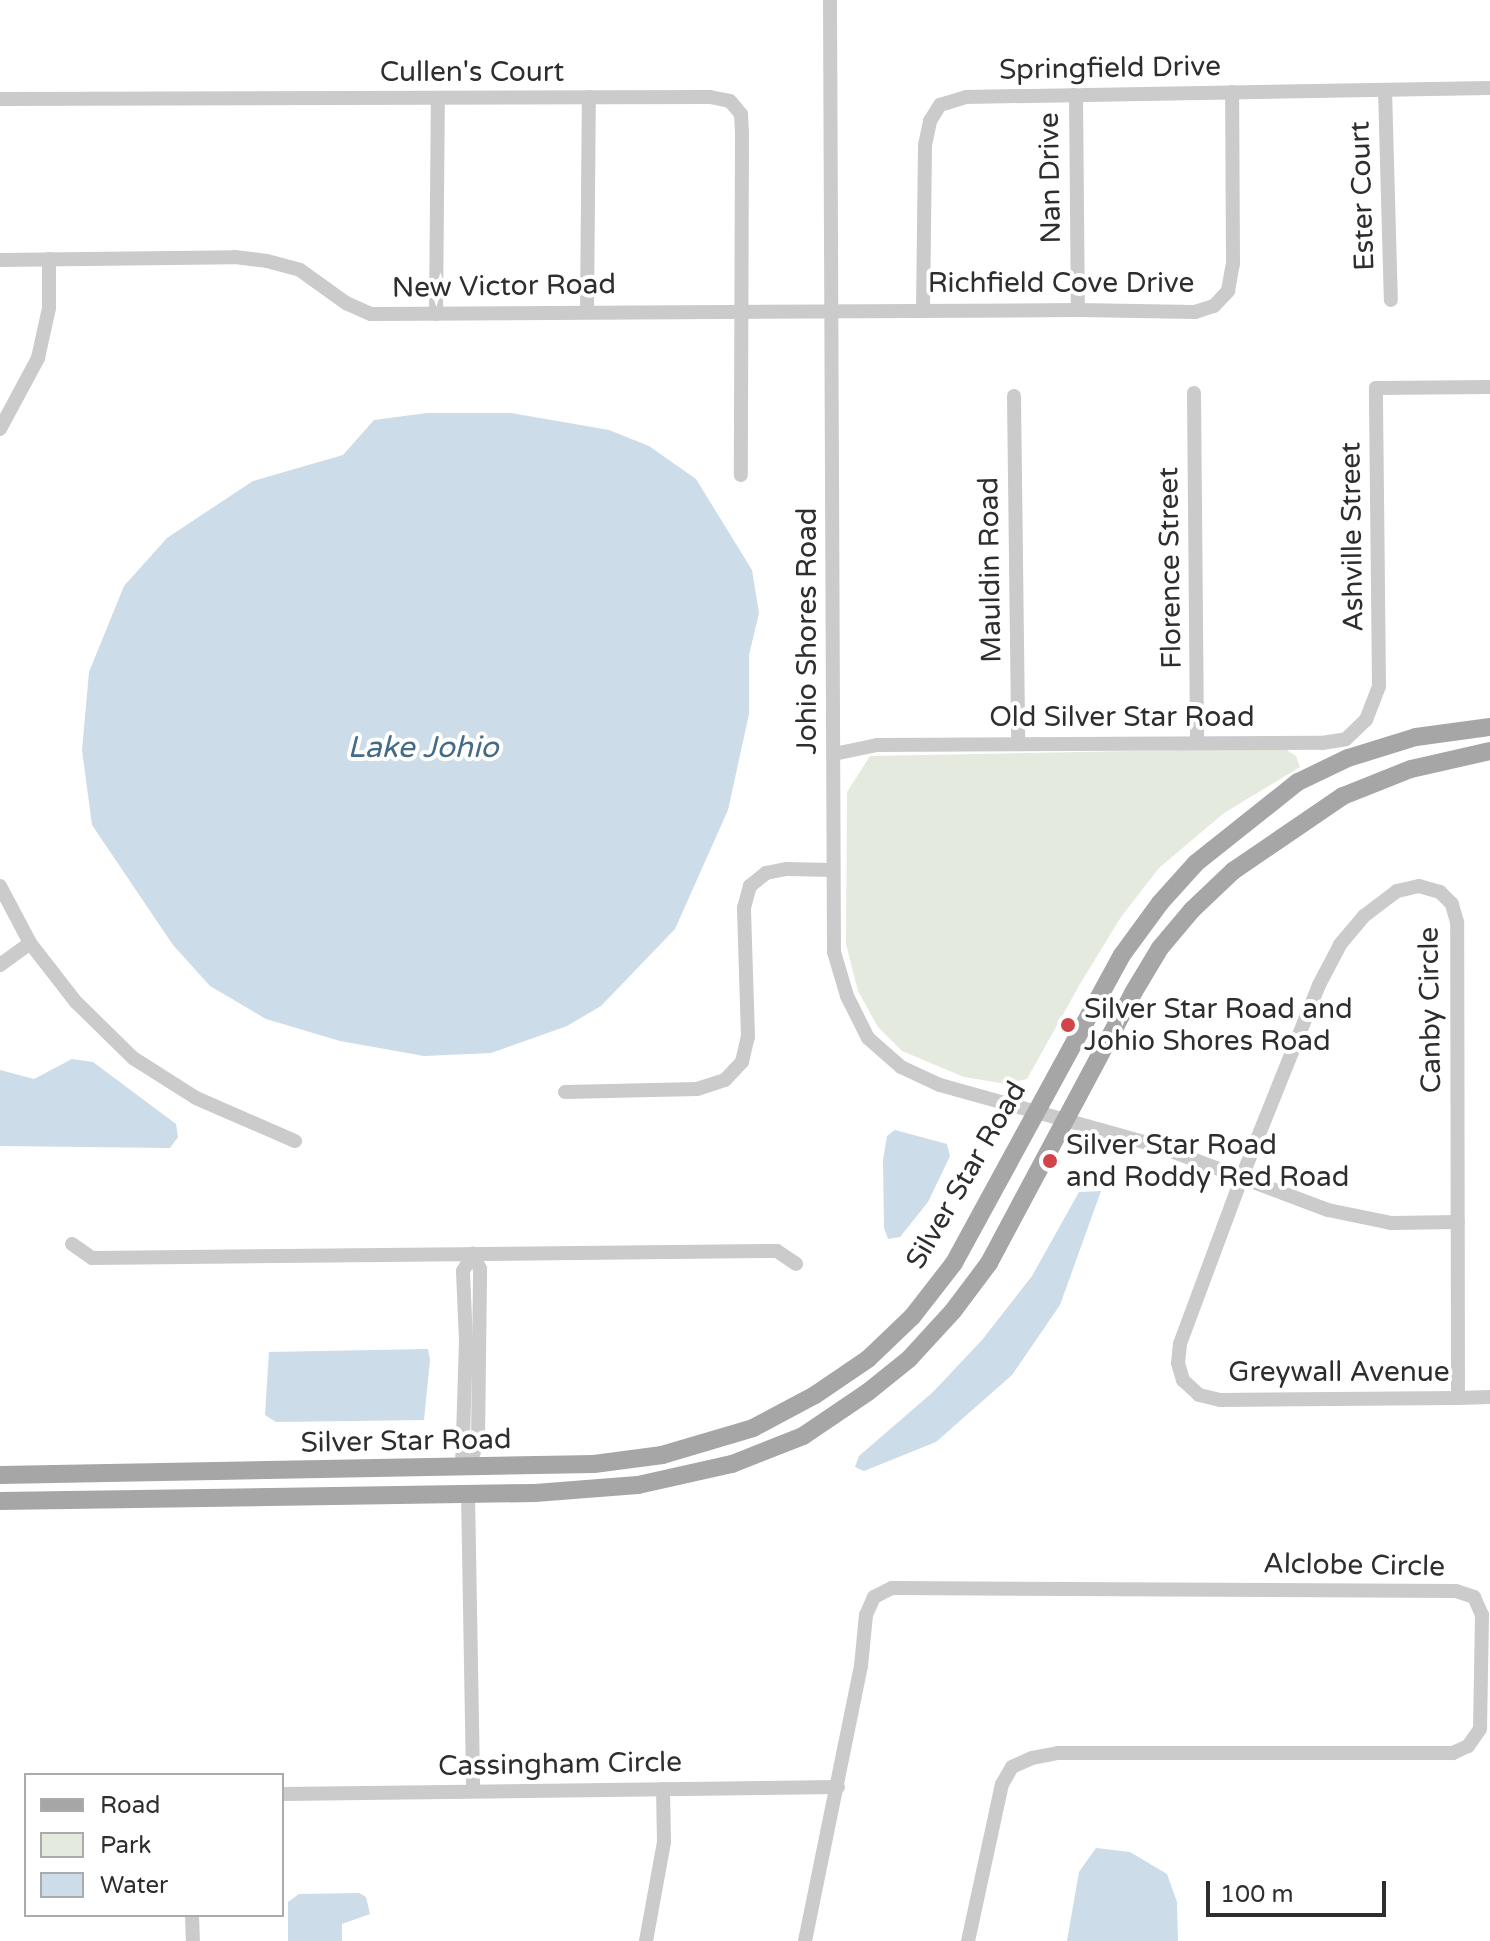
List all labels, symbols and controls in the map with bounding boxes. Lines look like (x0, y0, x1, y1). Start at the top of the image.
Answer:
street label: Springfield Drive (999, 49, 1221, 87)
street label: Cullen's Court (380, 55, 564, 89)
street label: Nan Drive (1032, 112, 1068, 244)
street label: Ester Court (1343, 121, 1381, 271)
street label: Richfield Cove Drive (928, 266, 1194, 300)
street label: New Victor Road (392, 267, 616, 305)
street label: Ashville Street (1334, 442, 1370, 632)
street label: Florence Street (1151, 467, 1189, 669)
street label: Mauldin Road (972, 477, 1008, 663)
street label: Johio Shores Road (790, 508, 824, 754)
street label: Old Silver Star Road (989, 700, 1255, 734)
water label: Lake Johio (347, 730, 499, 766)
street label: Canby Circle (1412, 926, 1448, 1094)
place label: Silver Star Road and Johio Shores Road (1084, 992, 1353, 1058)
marker: Silver Star Road and Johio Shores Road (1059, 1016, 1077, 1034)
street label: Silver Star Road (899, 1075, 1033, 1275)
place label: Silver Star Road and Roddy Red Road (1066, 1128, 1349, 1194)
marker: Silver Star Road and Roddy Red Road (1041, 1152, 1059, 1170)
street label: Greywall Avenue (1228, 1355, 1450, 1389)
street label: Silver Star Road (300, 1422, 512, 1460)
street label: Alclobe Circle (1263, 1547, 1445, 1583)
street label: Cassingham Circle (438, 1745, 682, 1783)
legend (24, 1773, 284, 1917)
text: Road (100, 1791, 160, 1820)
text: Park (100, 1831, 151, 1860)
scale bar (1210, 1865, 1390, 1915)
text: Water (100, 1871, 168, 1900)
text: 100 m (1220, 1880, 1294, 1909)

